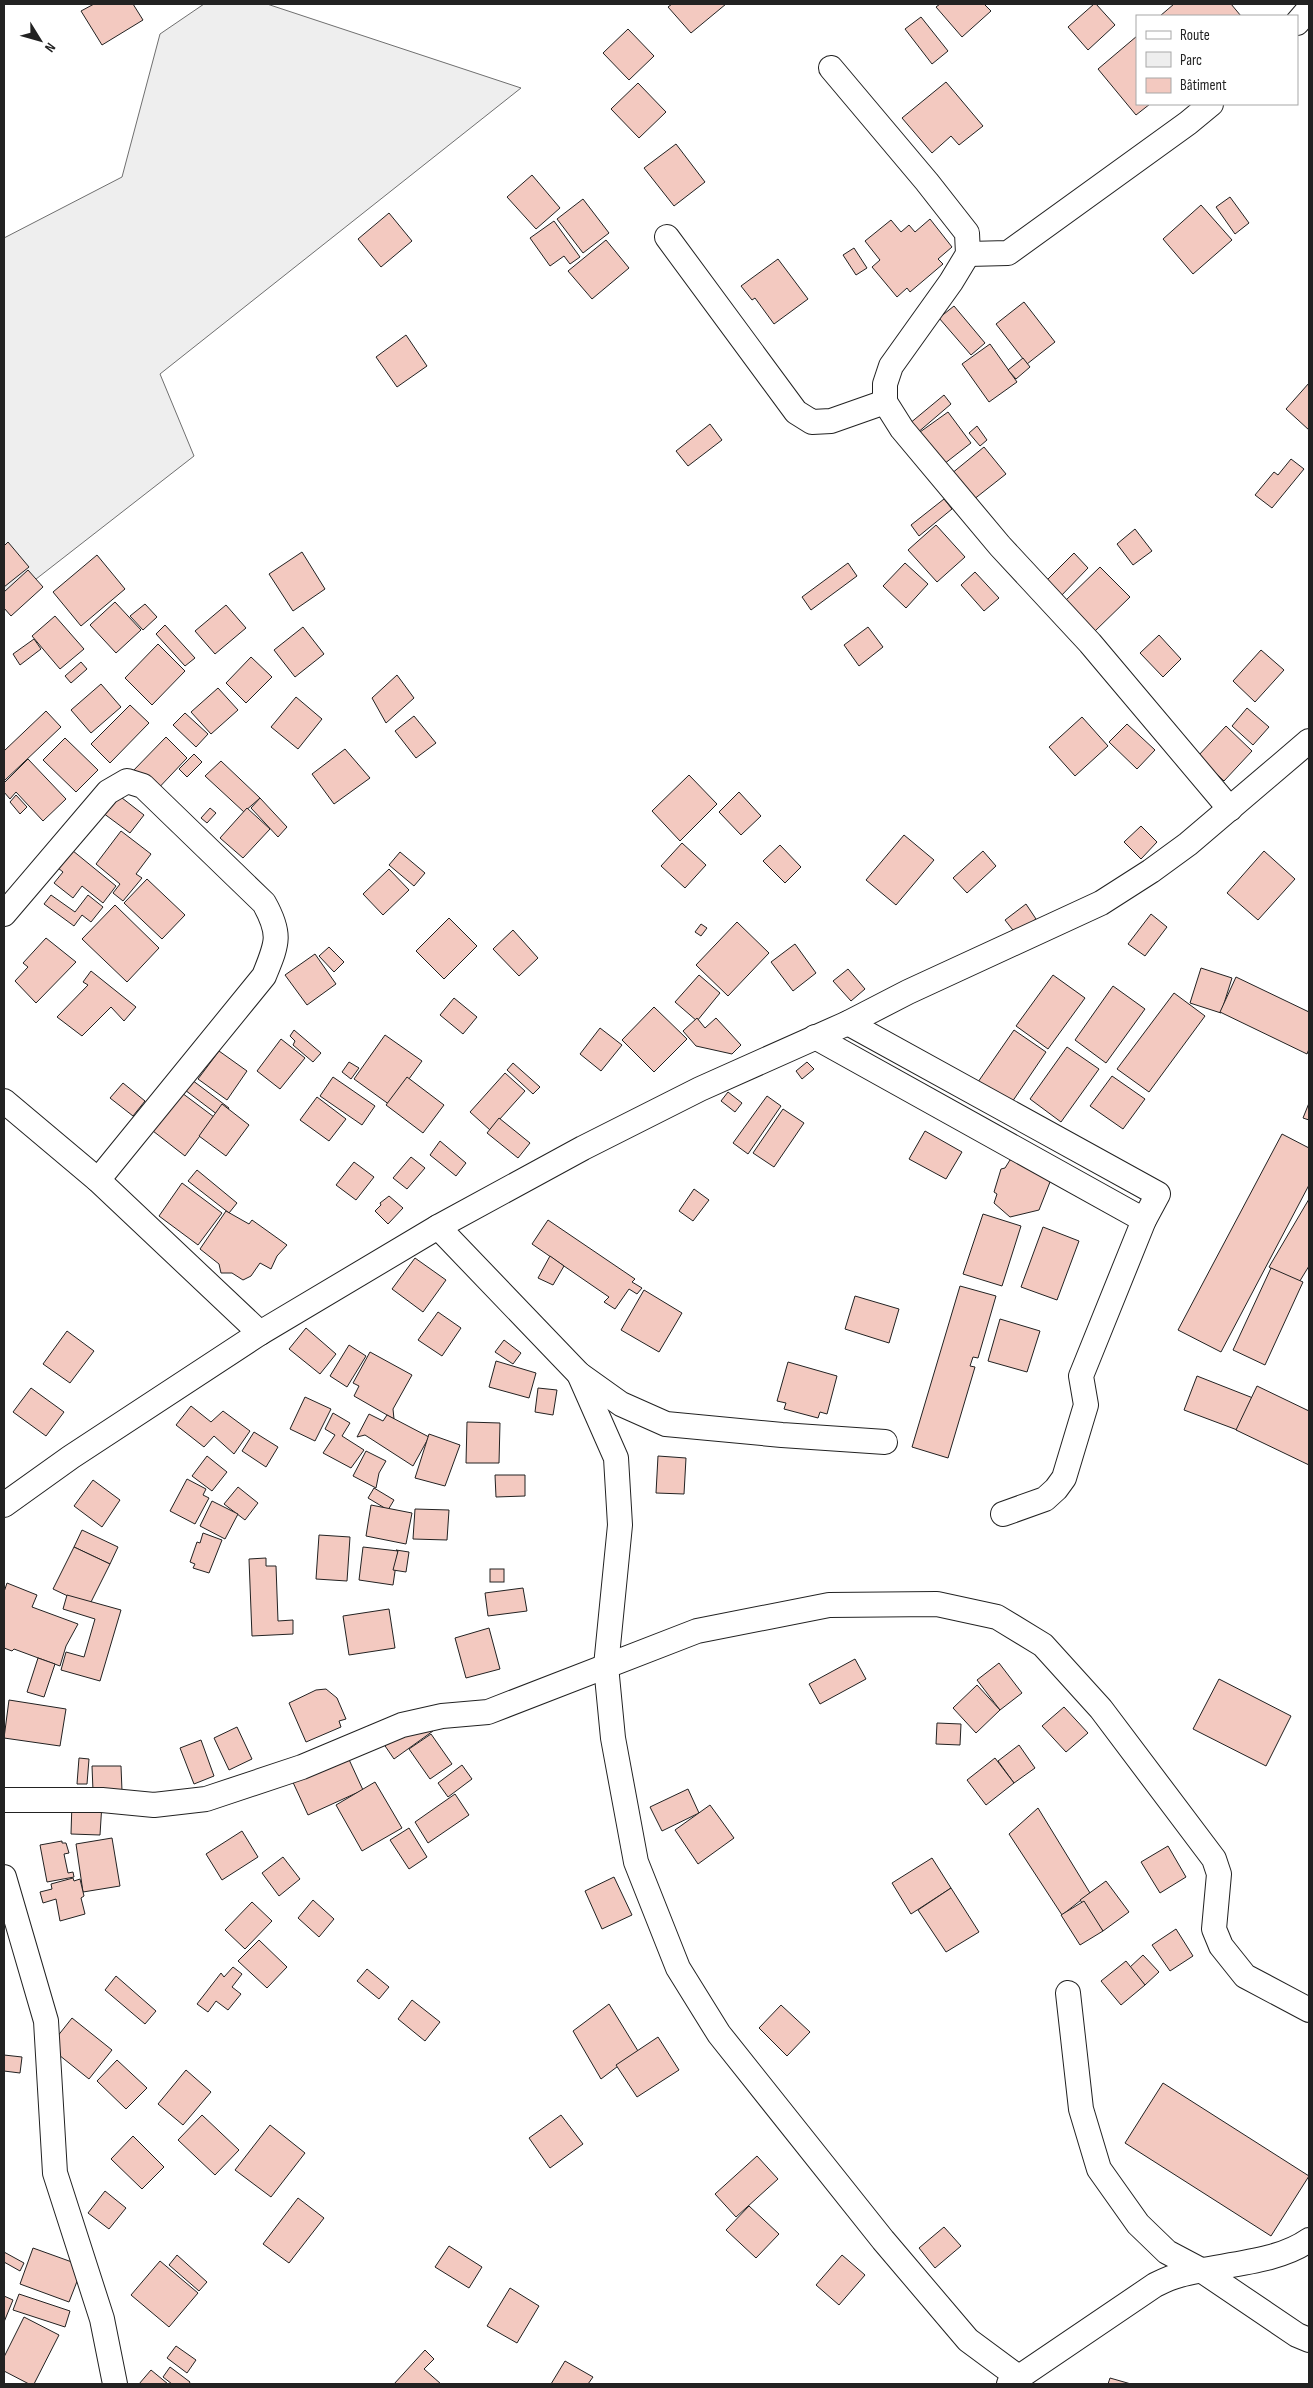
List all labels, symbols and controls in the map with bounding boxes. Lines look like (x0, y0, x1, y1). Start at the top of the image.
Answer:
north arrow (15, 15, 65, 65)
legend (1136, 15, 1298, 105)
text: Route (1180, 26, 1210, 45)
text: N (41, 39, 59, 56)
text: Parc (1180, 51, 1202, 70)
text: Bâtiment (1180, 76, 1227, 95)

